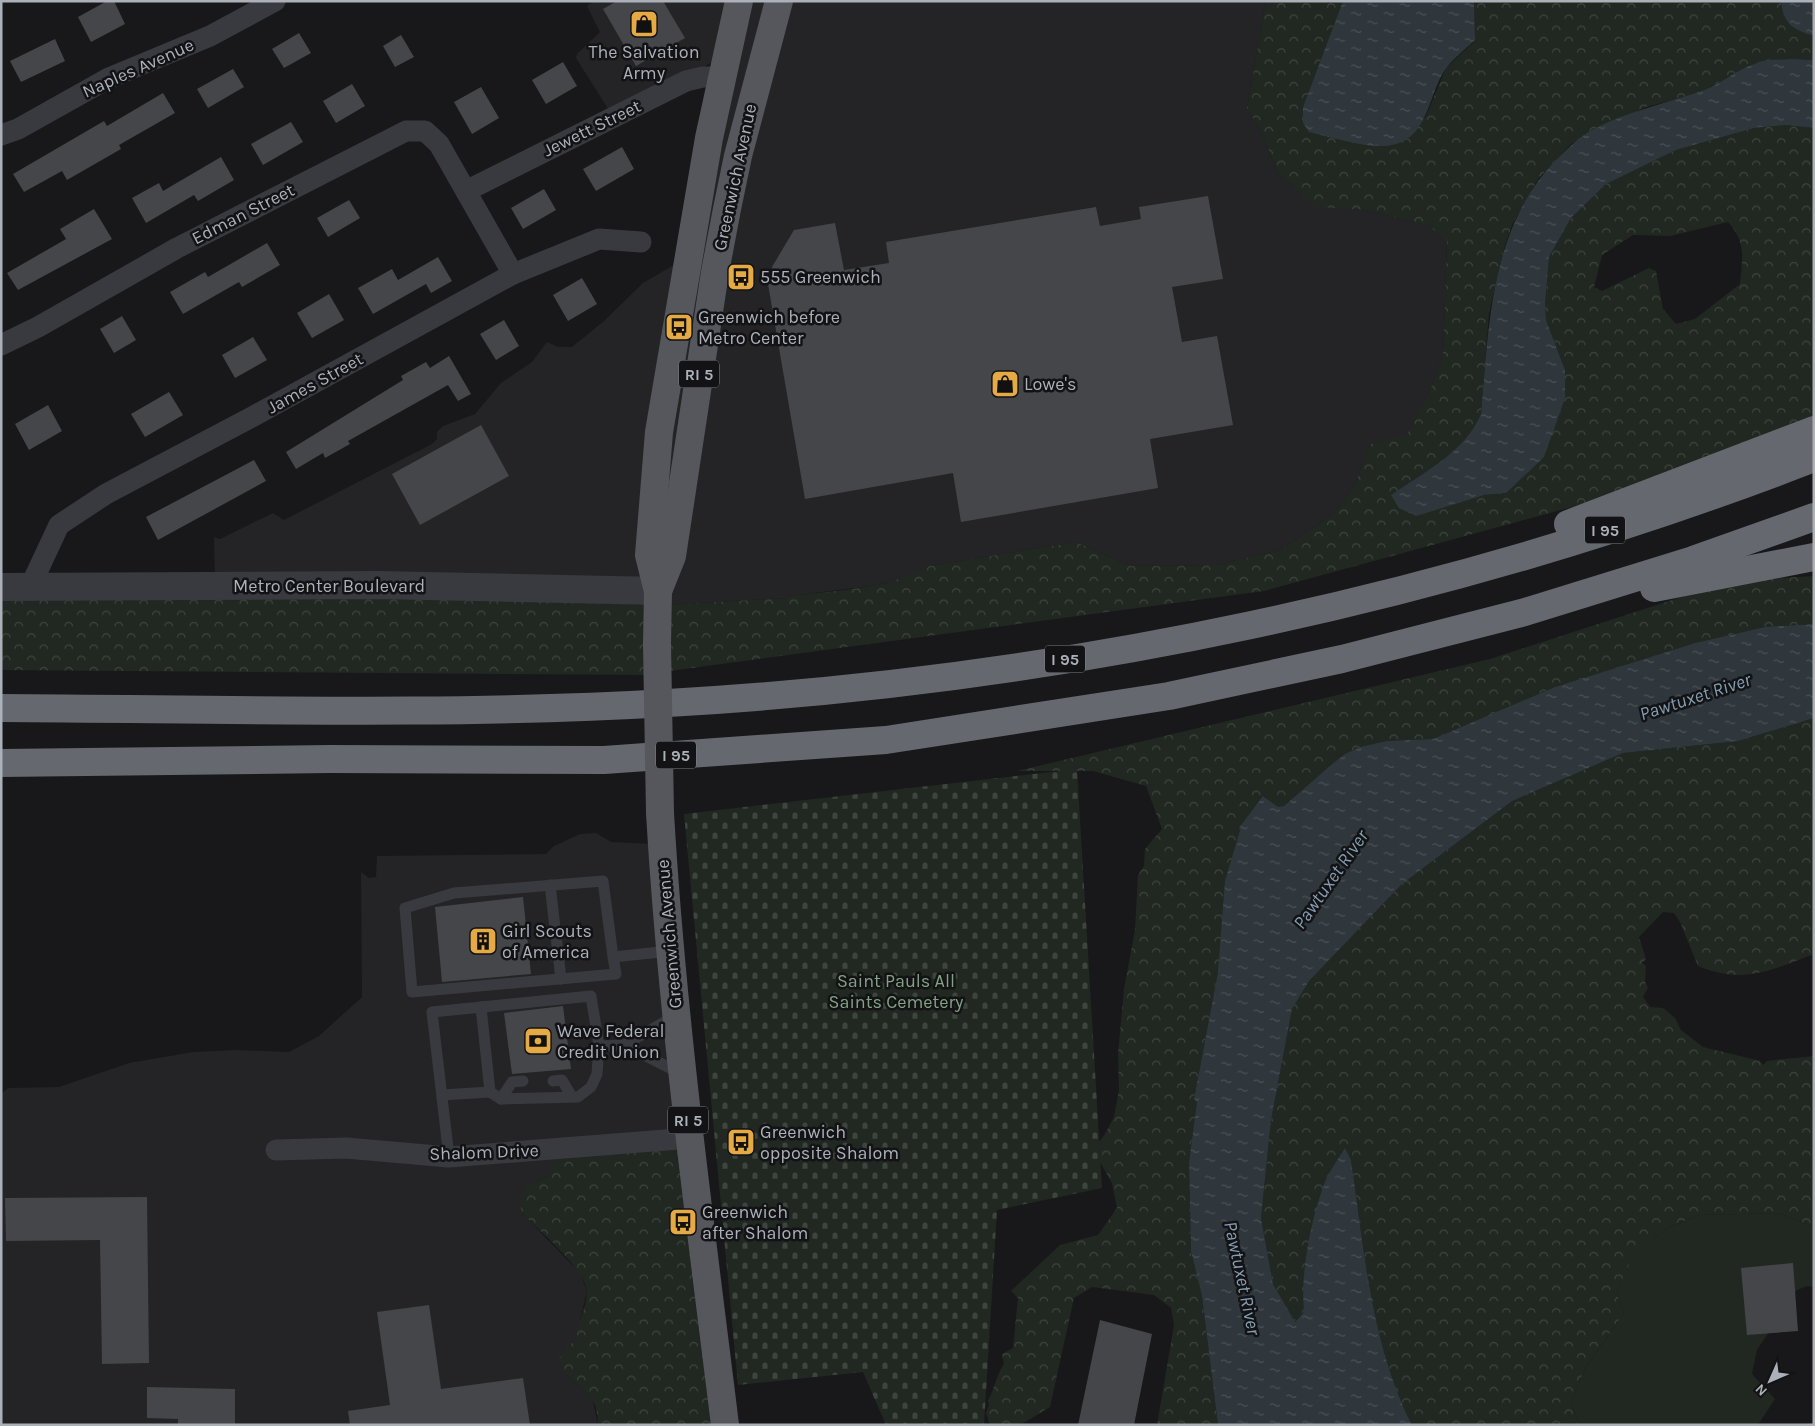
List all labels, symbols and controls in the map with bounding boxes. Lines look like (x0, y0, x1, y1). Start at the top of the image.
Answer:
shop icon: The Salvation Army (629, 9, 659, 39)
street label: Naples Avenue (79, 34, 197, 102)
place label: The Salvation Army (588, 41, 700, 84)
street label: Jewett Street (540, 95, 645, 161)
street label: Greenwich Avenue (709, 102, 761, 252)
street label: Edman Street (188, 179, 298, 249)
bus stop icon: 555 Greenwich (726, 262, 756, 292)
place label: 555 Greenwich (760, 266, 881, 288)
place label: Greenwich before Metro Center (698, 306, 840, 349)
bus stop icon: Greenwich before Metro Center (664, 312, 694, 342)
street label: James Street (263, 347, 367, 418)
road number: RI 5 (679, 360, 719, 388)
shop icon: Lowe's (990, 369, 1020, 399)
place label: Lowe's (1024, 373, 1076, 395)
road number: I 95 (1585, 516, 1625, 544)
street label: Metro Center Boulevard (233, 575, 425, 597)
road number: I 95 (1045, 646, 1085, 672)
water label: Pawtuxet River (1637, 668, 1755, 725)
road number: I 95 (656, 742, 696, 768)
water label: Pawtuxet River (1289, 825, 1374, 933)
street label: Greenwich Avenue (652, 859, 686, 1009)
place label: Girl Scouts of America (502, 920, 592, 963)
building icon: Girl Scouts of America (468, 926, 498, 956)
park label: Saint Pauls All Saints Cemetery (829, 970, 964, 1013)
place label: Wave Federal Credit Union (557, 1020, 665, 1063)
bank icon: Wave Federal Credit Union (523, 1026, 553, 1056)
road number: RI 5 (668, 1106, 708, 1134)
place label: Greenwich opposite Shalom (760, 1121, 899, 1164)
bus stop icon: Greenwich opposite Shalom (726, 1127, 756, 1157)
street label: Shalom Drive (429, 1139, 539, 1165)
place label: Greenwich after Shalom (702, 1201, 808, 1244)
bus stop icon: Greenwich after Shalom (668, 1207, 698, 1237)
water label: Pawtuxet River (1219, 1219, 1265, 1339)
north arrow (1745, 1356, 1795, 1406)
text: N (1752, 1380, 1771, 1399)

